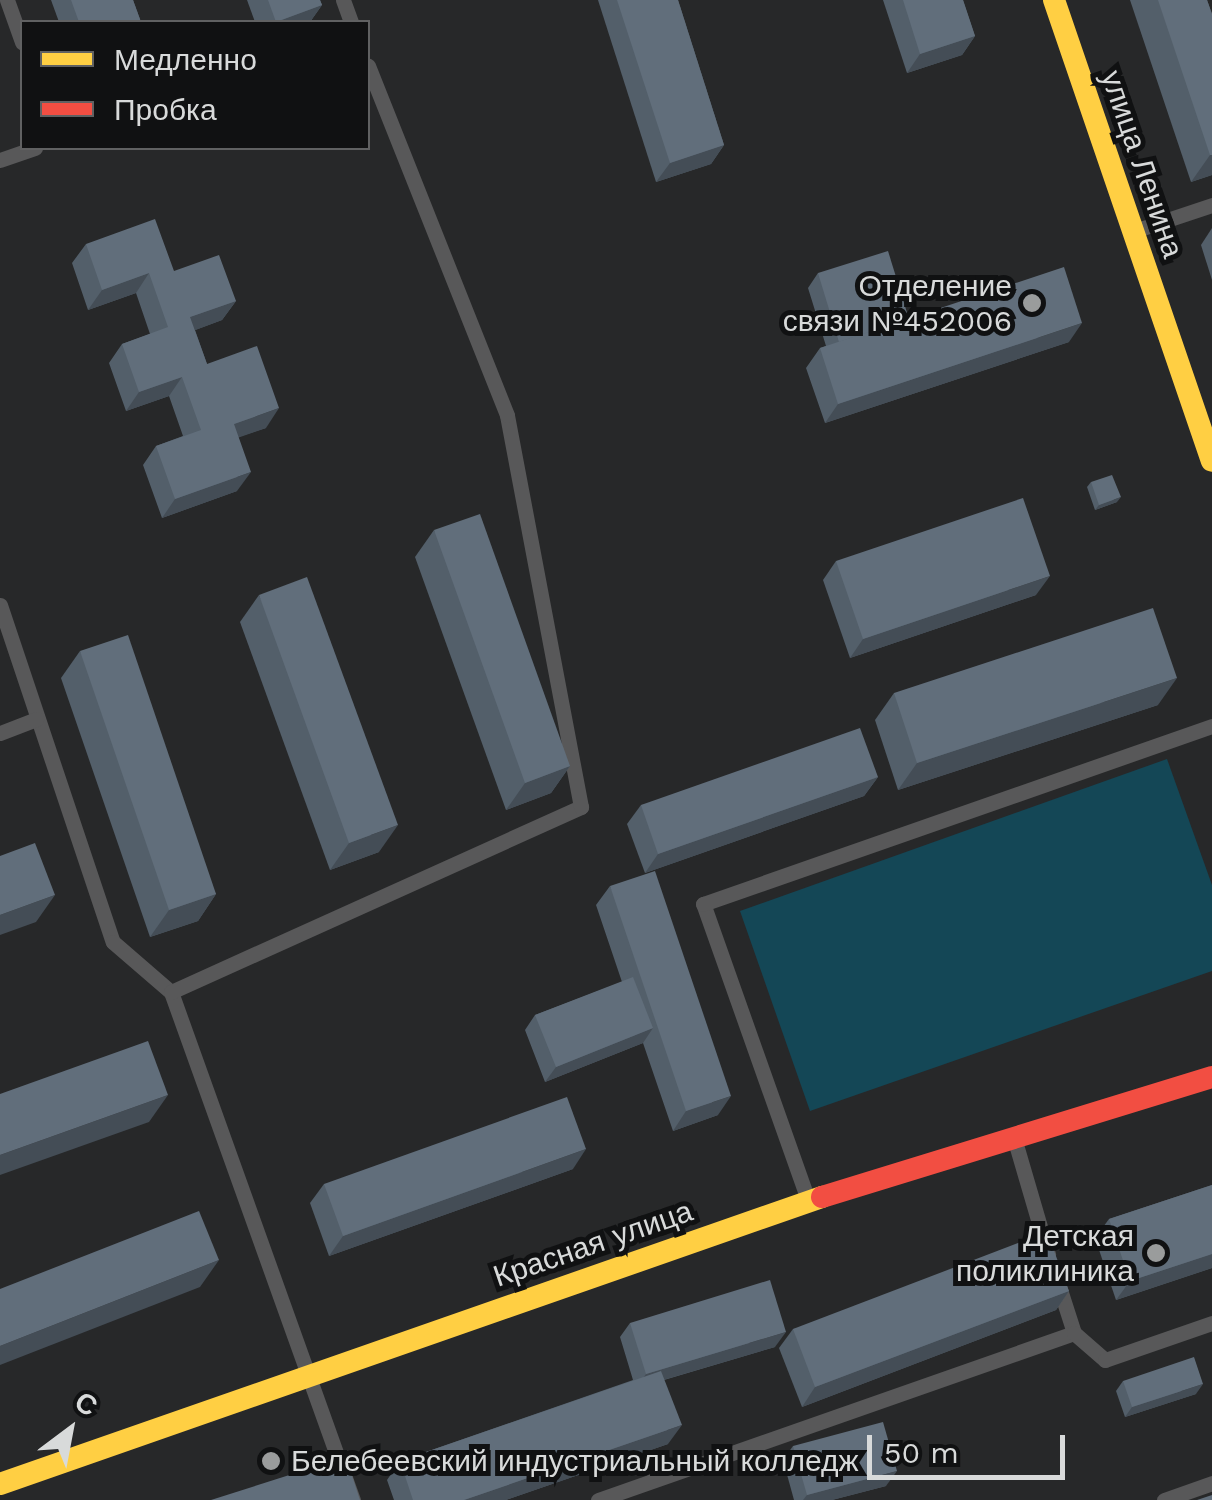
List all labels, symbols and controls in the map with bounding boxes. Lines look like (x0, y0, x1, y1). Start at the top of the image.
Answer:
legend (20, 20, 370, 150)
text: Медленно (114, 42, 257, 77)
street label: улица Ленина (1093, 66, 1191, 262)
text: Пробка (114, 92, 217, 127)
place label: Отделение связи №452006 (783, 268, 1012, 338)
marker: Отделение связи №452006 (1021, 292, 1043, 314)
street label: Красная улица (489, 1193, 697, 1295)
place label: Детская поликлиника (956, 1218, 1134, 1288)
marker: Детская поликлиника (1143, 1240, 1169, 1266)
north arrow (20, 1380, 120, 1480)
text: С (69, 1385, 103, 1423)
scale bar (872, 1415, 1070, 1477)
text: 50 m (884, 1435, 959, 1470)
place label: Белебеевский индустриальный колледж (291, 1443, 859, 1479)
marker: Белебеевский индустриальный колледж (260, 1450, 282, 1472)

